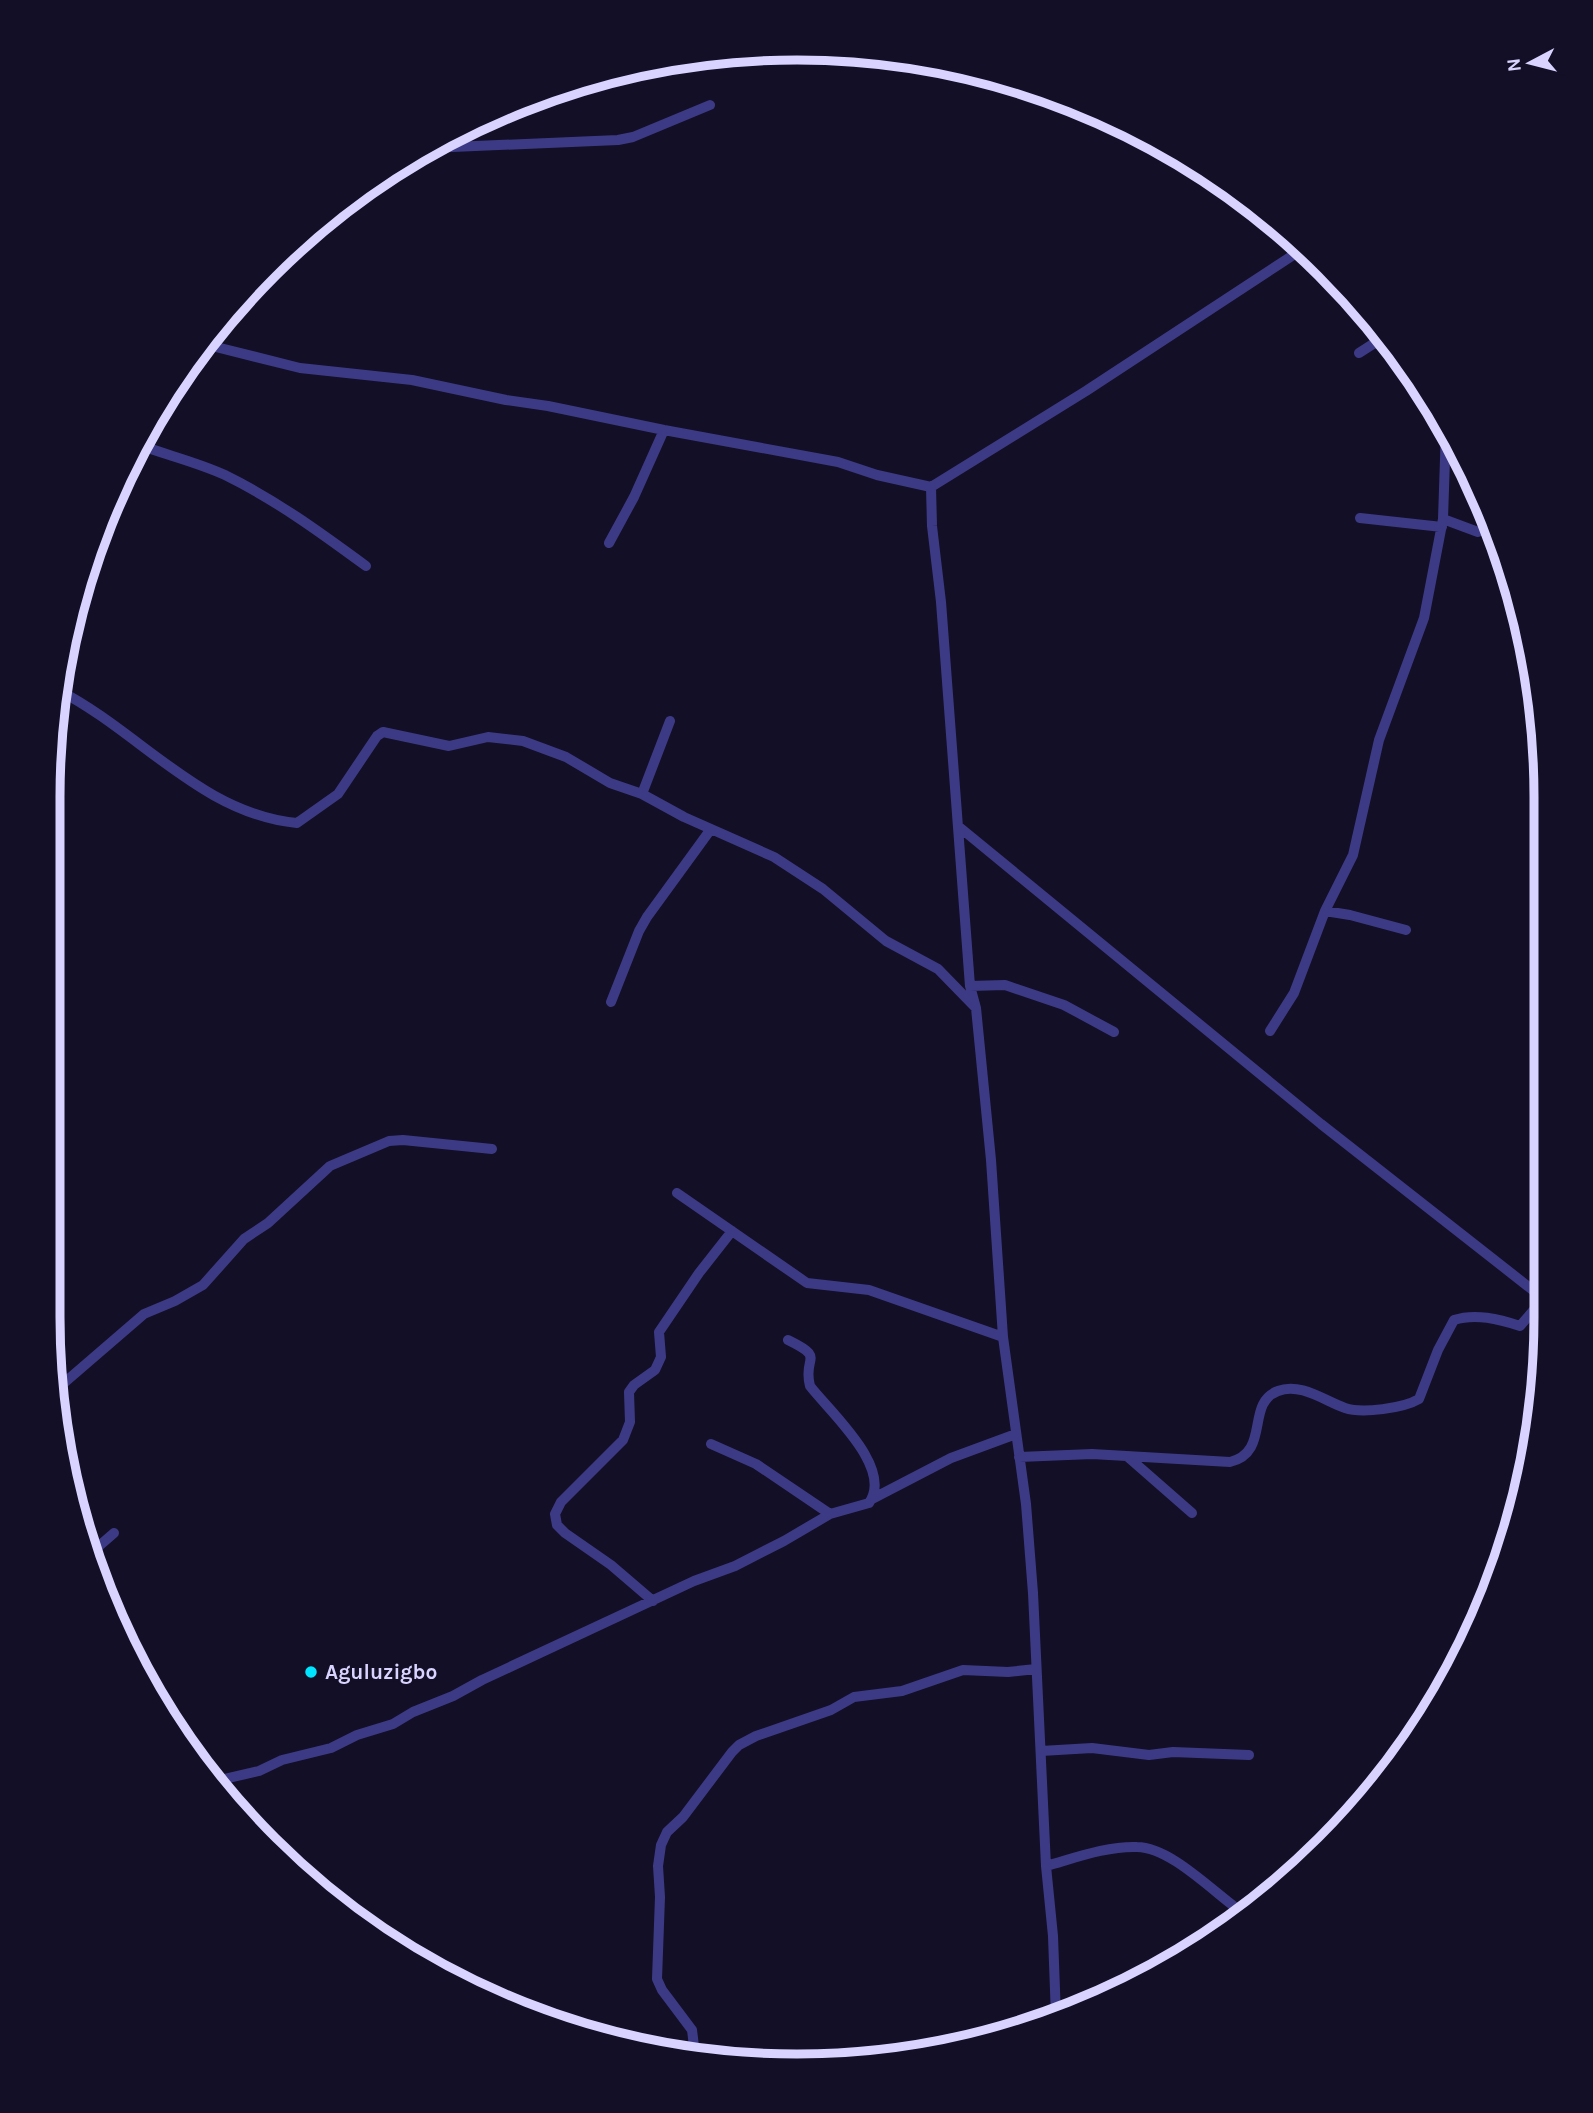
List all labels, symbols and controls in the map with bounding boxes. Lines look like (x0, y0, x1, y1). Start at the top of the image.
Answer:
north arrow (1495, 28, 1565, 98)
text: N (1502, 57, 1526, 73)
place label: Aguluzigbo (325, 1660, 437, 1684)
marker: Aguluzigbo (303, 1664, 319, 1680)

